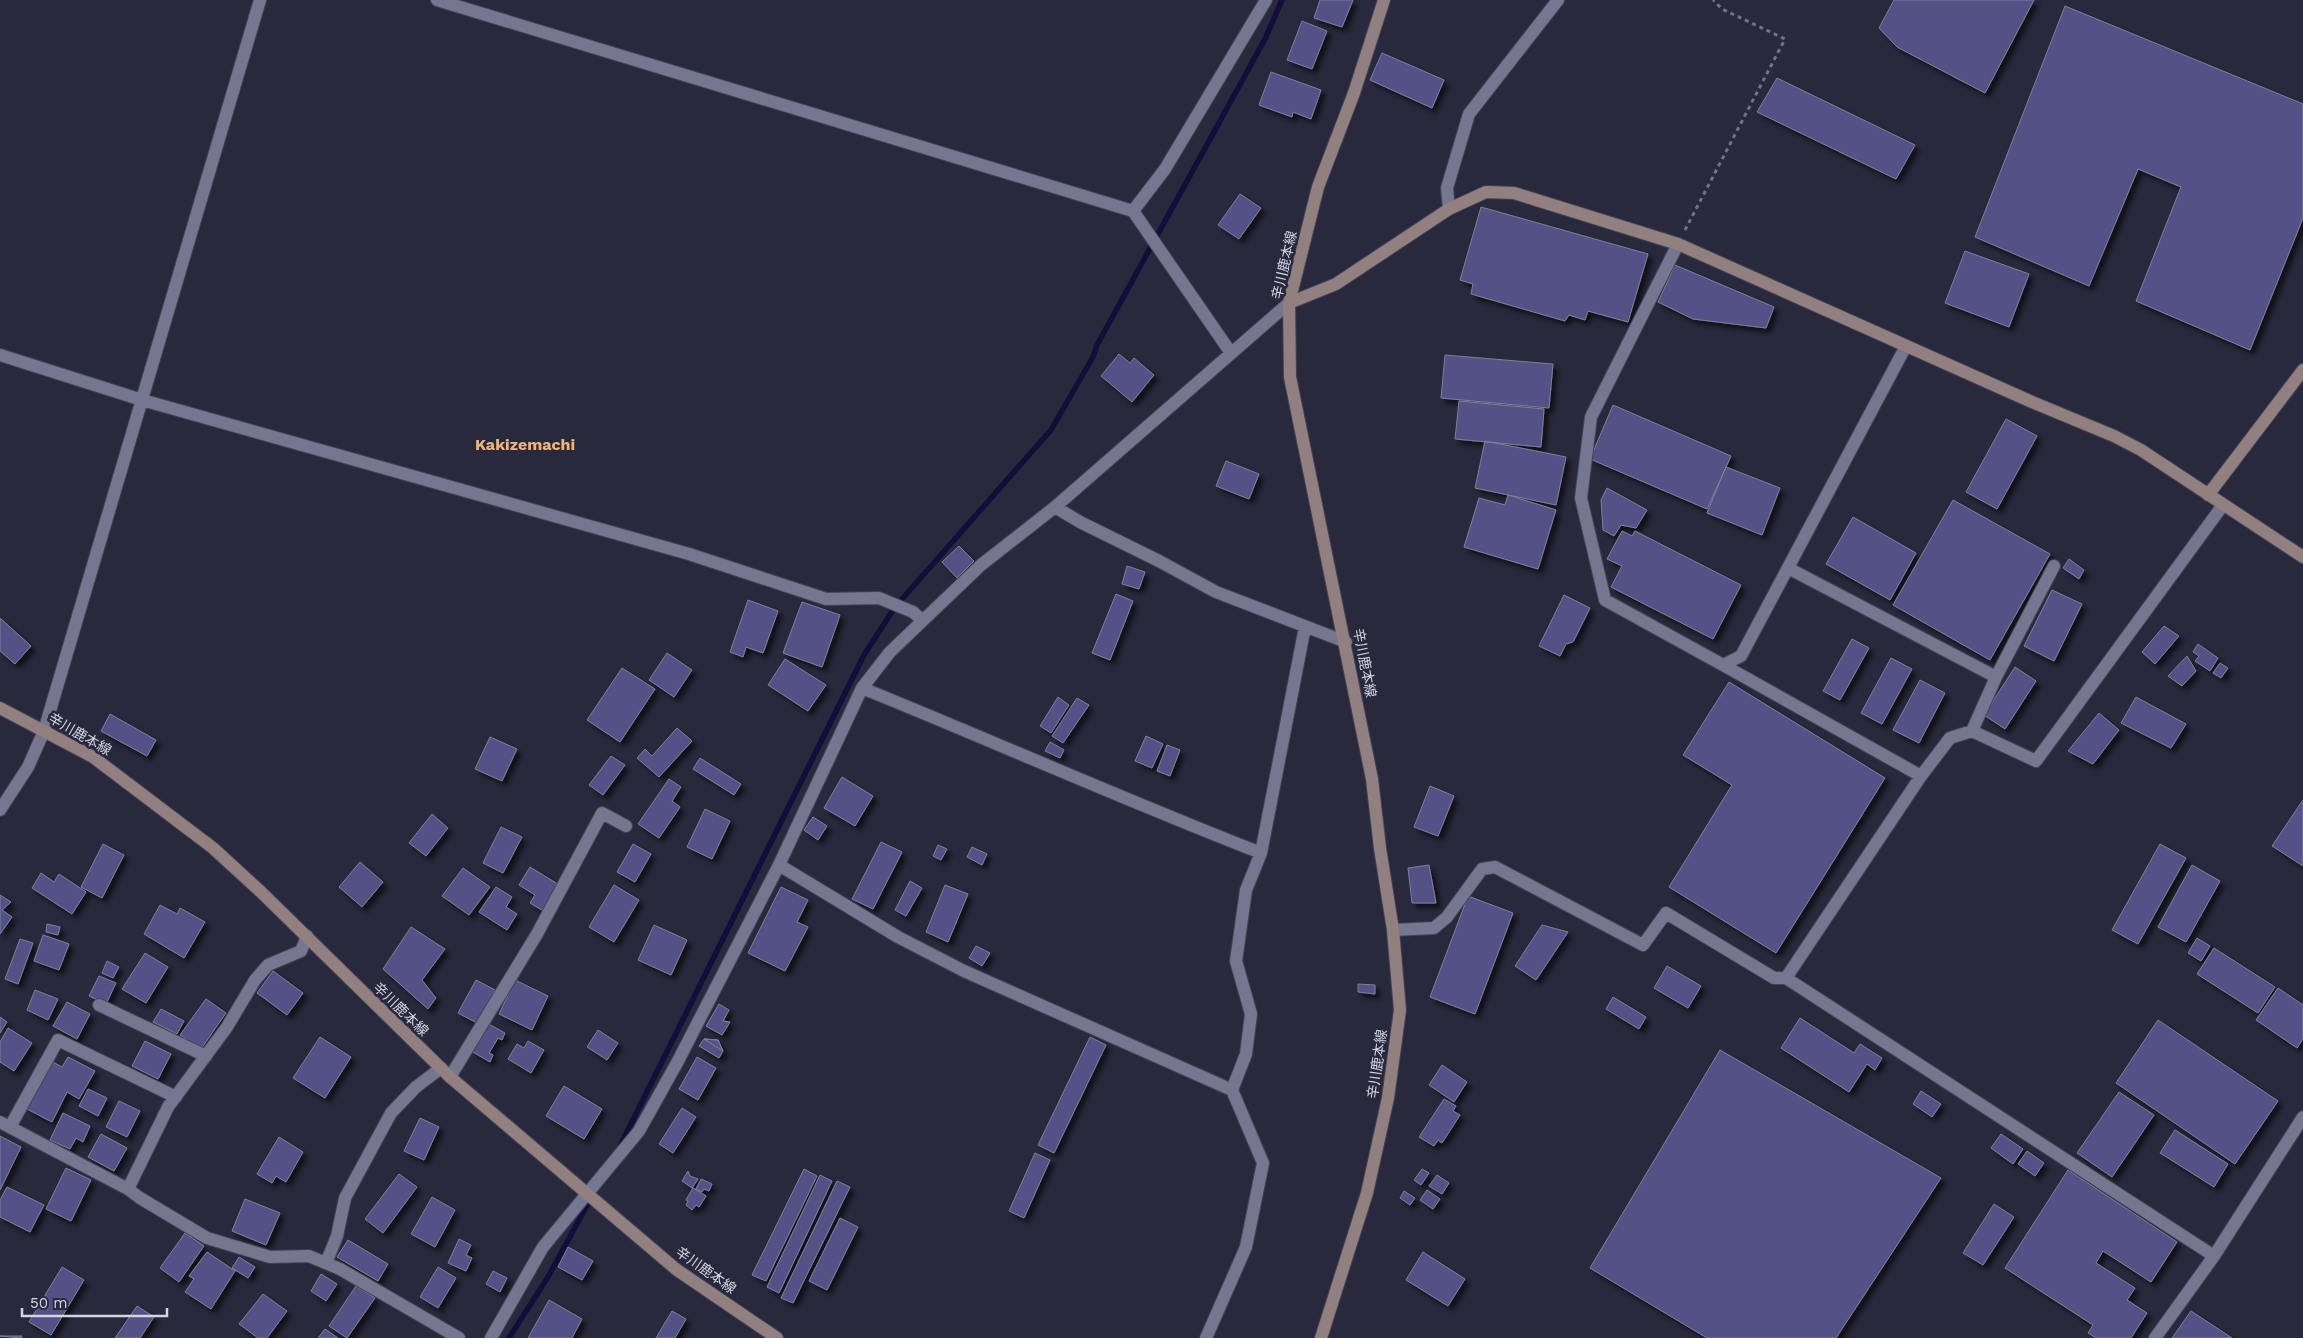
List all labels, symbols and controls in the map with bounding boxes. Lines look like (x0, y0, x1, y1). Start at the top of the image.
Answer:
street label: 辛川鹿本線 (1268, 229, 1300, 301)
district label: Kakizemachi (475, 435, 575, 454)
street label: 辛川鹿本線 (1350, 627, 1380, 699)
street label: 辛川鹿本線 (46, 710, 114, 758)
street label: 辛川鹿本線 (370, 979, 432, 1039)
street label: 辛川鹿本線 (1364, 1028, 1390, 1100)
street label: 辛川鹿本線 (673, 1243, 739, 1297)
scale bar (22, 1286, 168, 1318)
text: 50 m (30, 1294, 67, 1312)

